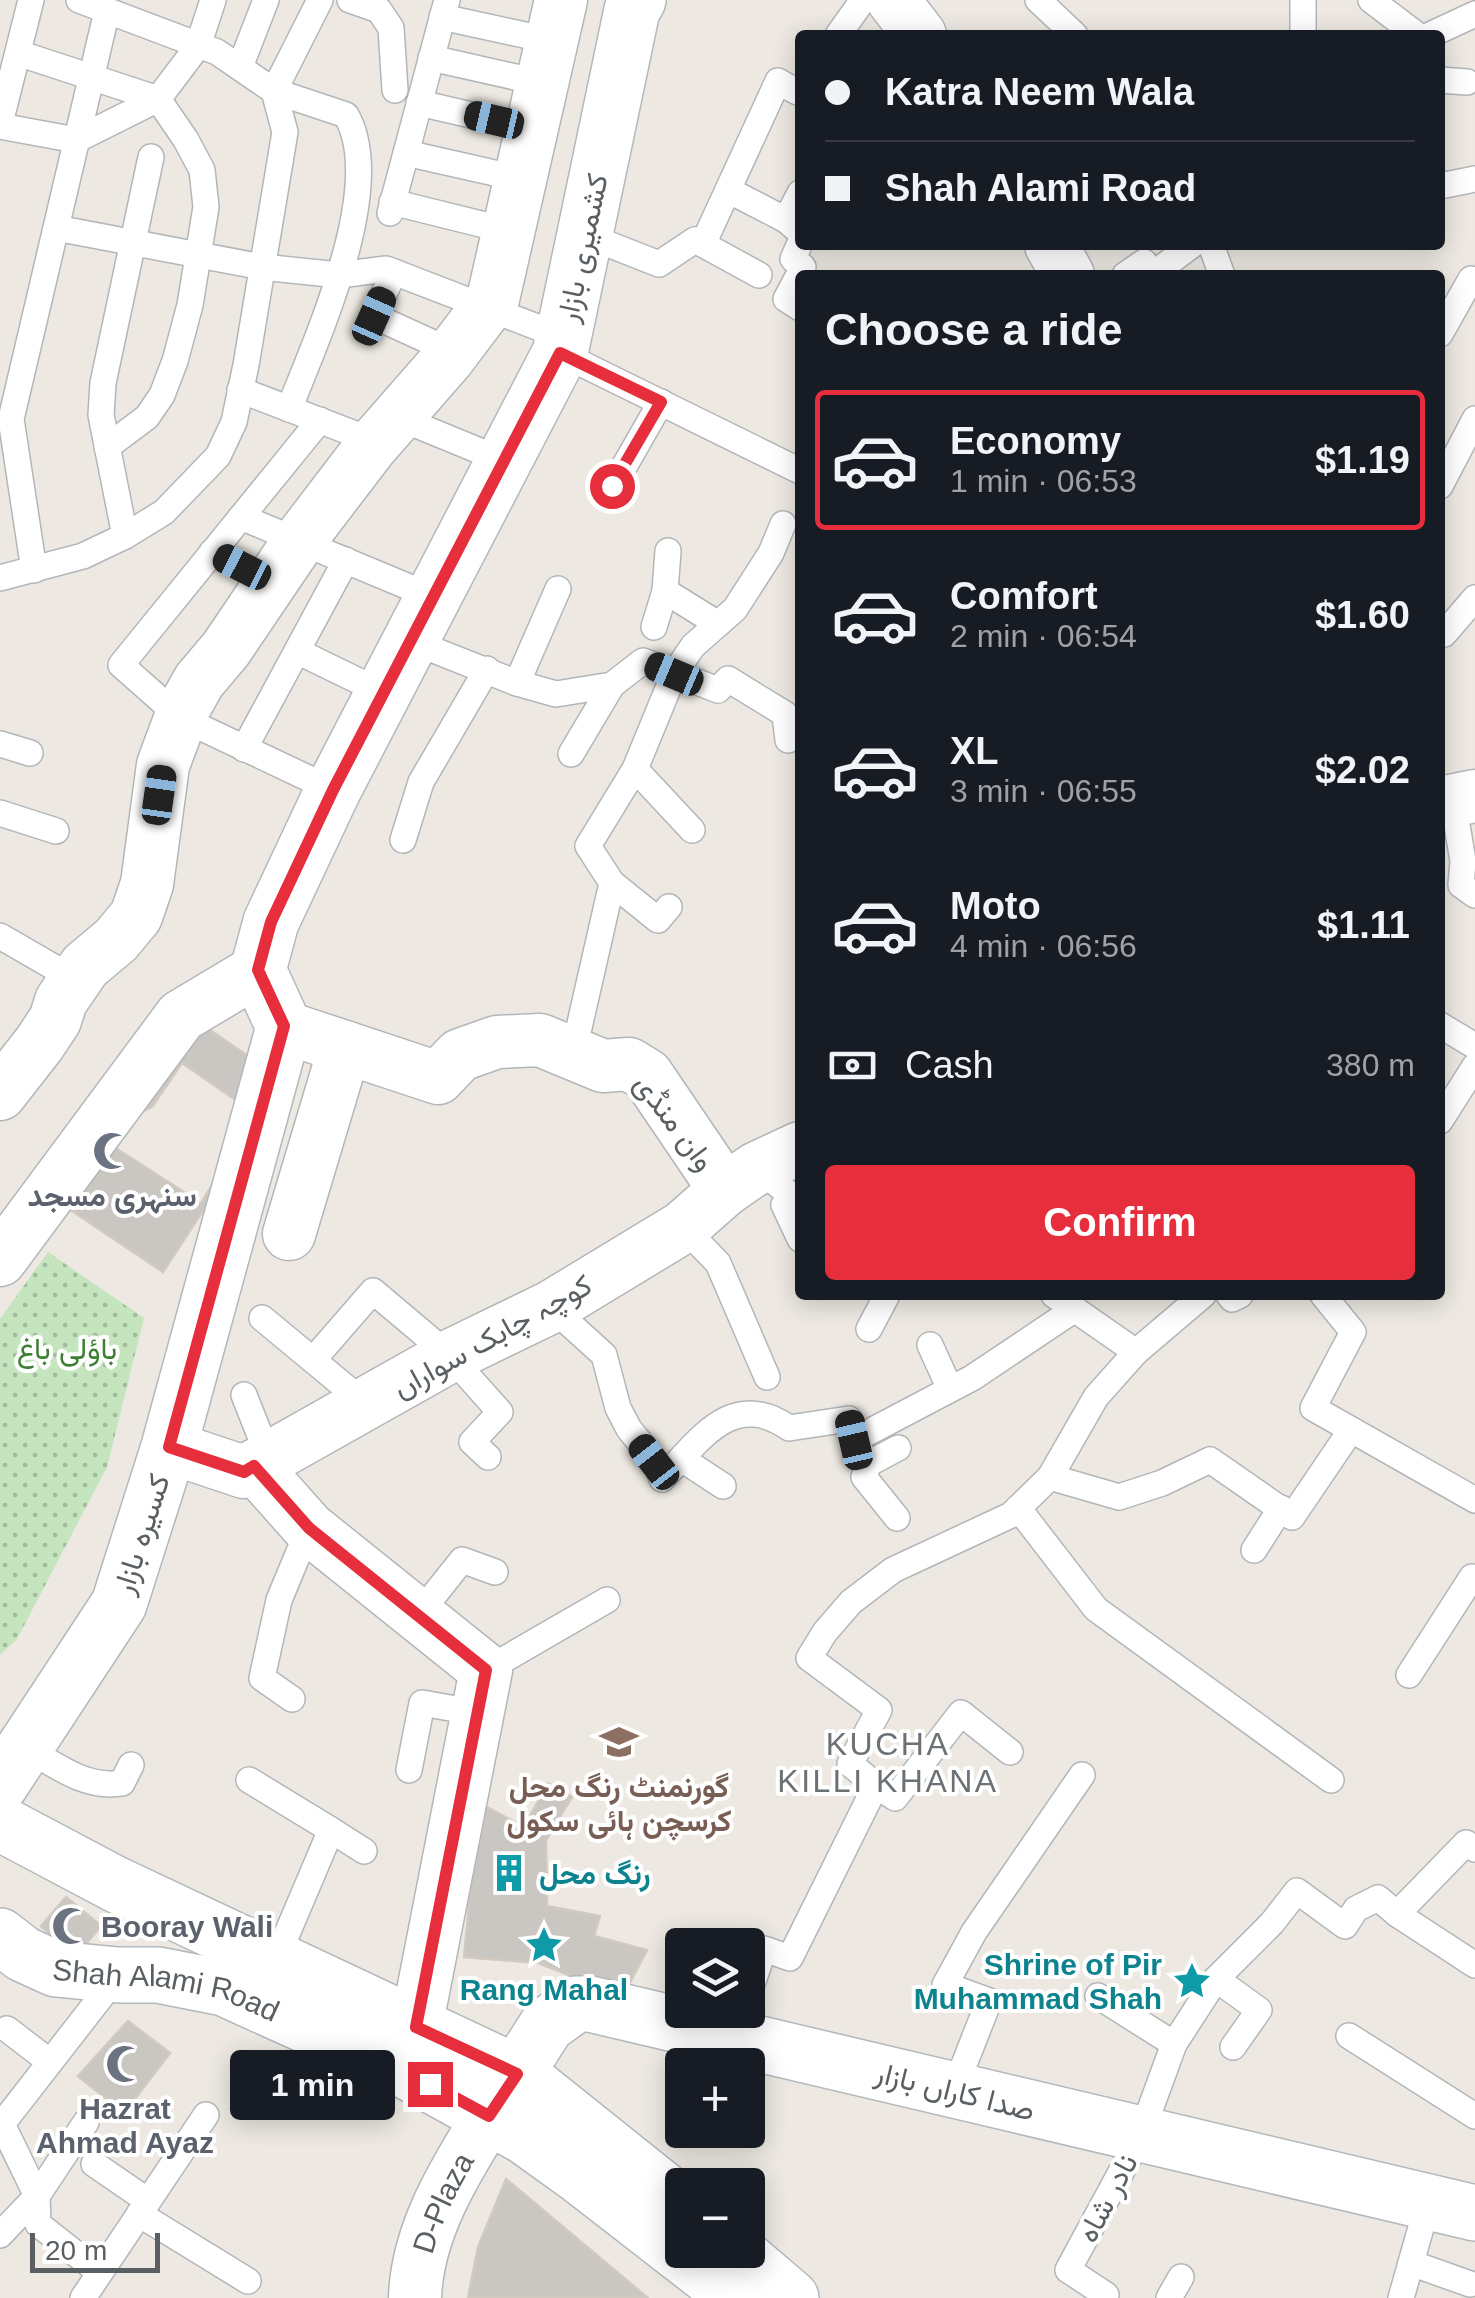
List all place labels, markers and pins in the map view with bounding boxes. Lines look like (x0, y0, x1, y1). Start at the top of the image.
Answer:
mosque icon: سنہری مسجد (91, 1130, 133, 1172)
place label: سنہری مسجد (27, 1179, 197, 1214)
school or university icon: گورنمنٹ رنگ محل کرسچن ہائی سکول (598, 1721, 640, 1763)
place label: گورنمنٹ رنگ محل کرسچن ہائی سکول (506, 1770, 732, 1841)
building icon: رنگ محل (488, 1852, 530, 1894)
place label: رنگ محل (539, 1857, 651, 1892)
mosque icon: Booray Wali (50, 1905, 92, 1947)
place label: Booray Wali (101, 1910, 273, 1943)
place icon: Rang Mahal (523, 1924, 565, 1966)
place label: Shrine of Pir Muhammad Shah (914, 1948, 1162, 2015)
place icon: Shrine of Pir Muhammad Shah (1171, 1960, 1213, 2002)
place label: Rang Mahal (460, 1973, 628, 2006)
mosque icon: Hazrat Ahmad Ayaz (104, 2043, 146, 2085)
place label: Hazrat Ahmad Ayaz (36, 2092, 214, 2159)

